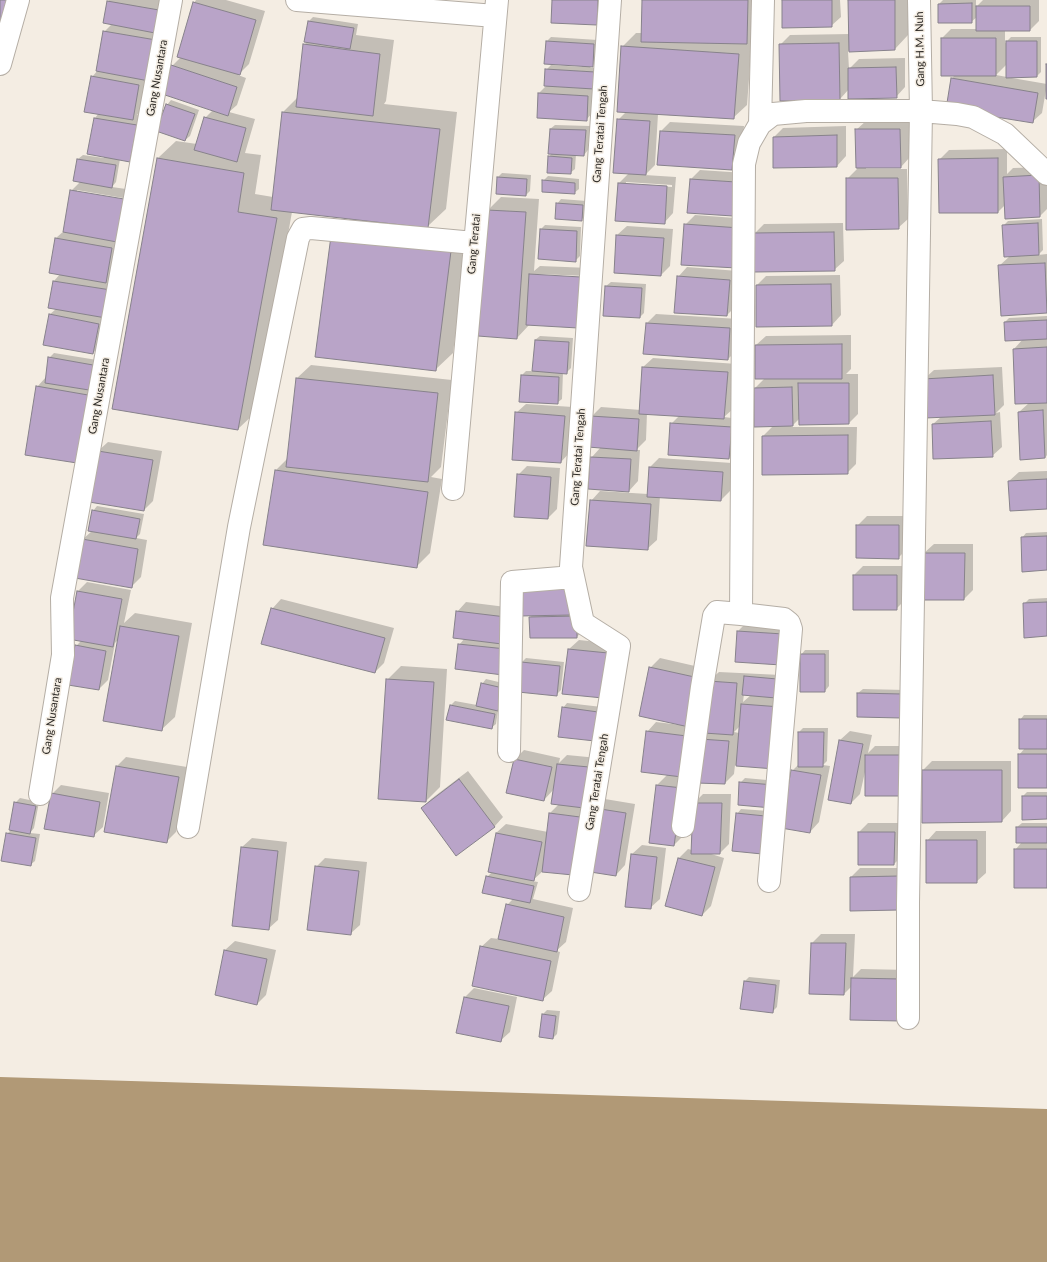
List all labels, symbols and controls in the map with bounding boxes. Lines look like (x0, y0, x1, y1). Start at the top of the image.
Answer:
street label: Gang H.M. Nuh (913, 11, 927, 87)
street label: Gang Nusantara (144, 39, 170, 117)
street label: Gang Teratai Tengah (590, 85, 610, 183)
street label: Gang Teratai (465, 213, 483, 275)
street label: Gang Nusantara (86, 357, 112, 435)
street label: Gang Teratai Tengah (568, 408, 588, 506)
street label: Gang Nusantara (39, 677, 65, 755)
street label: Gang Teratai Tengah (583, 733, 611, 831)

